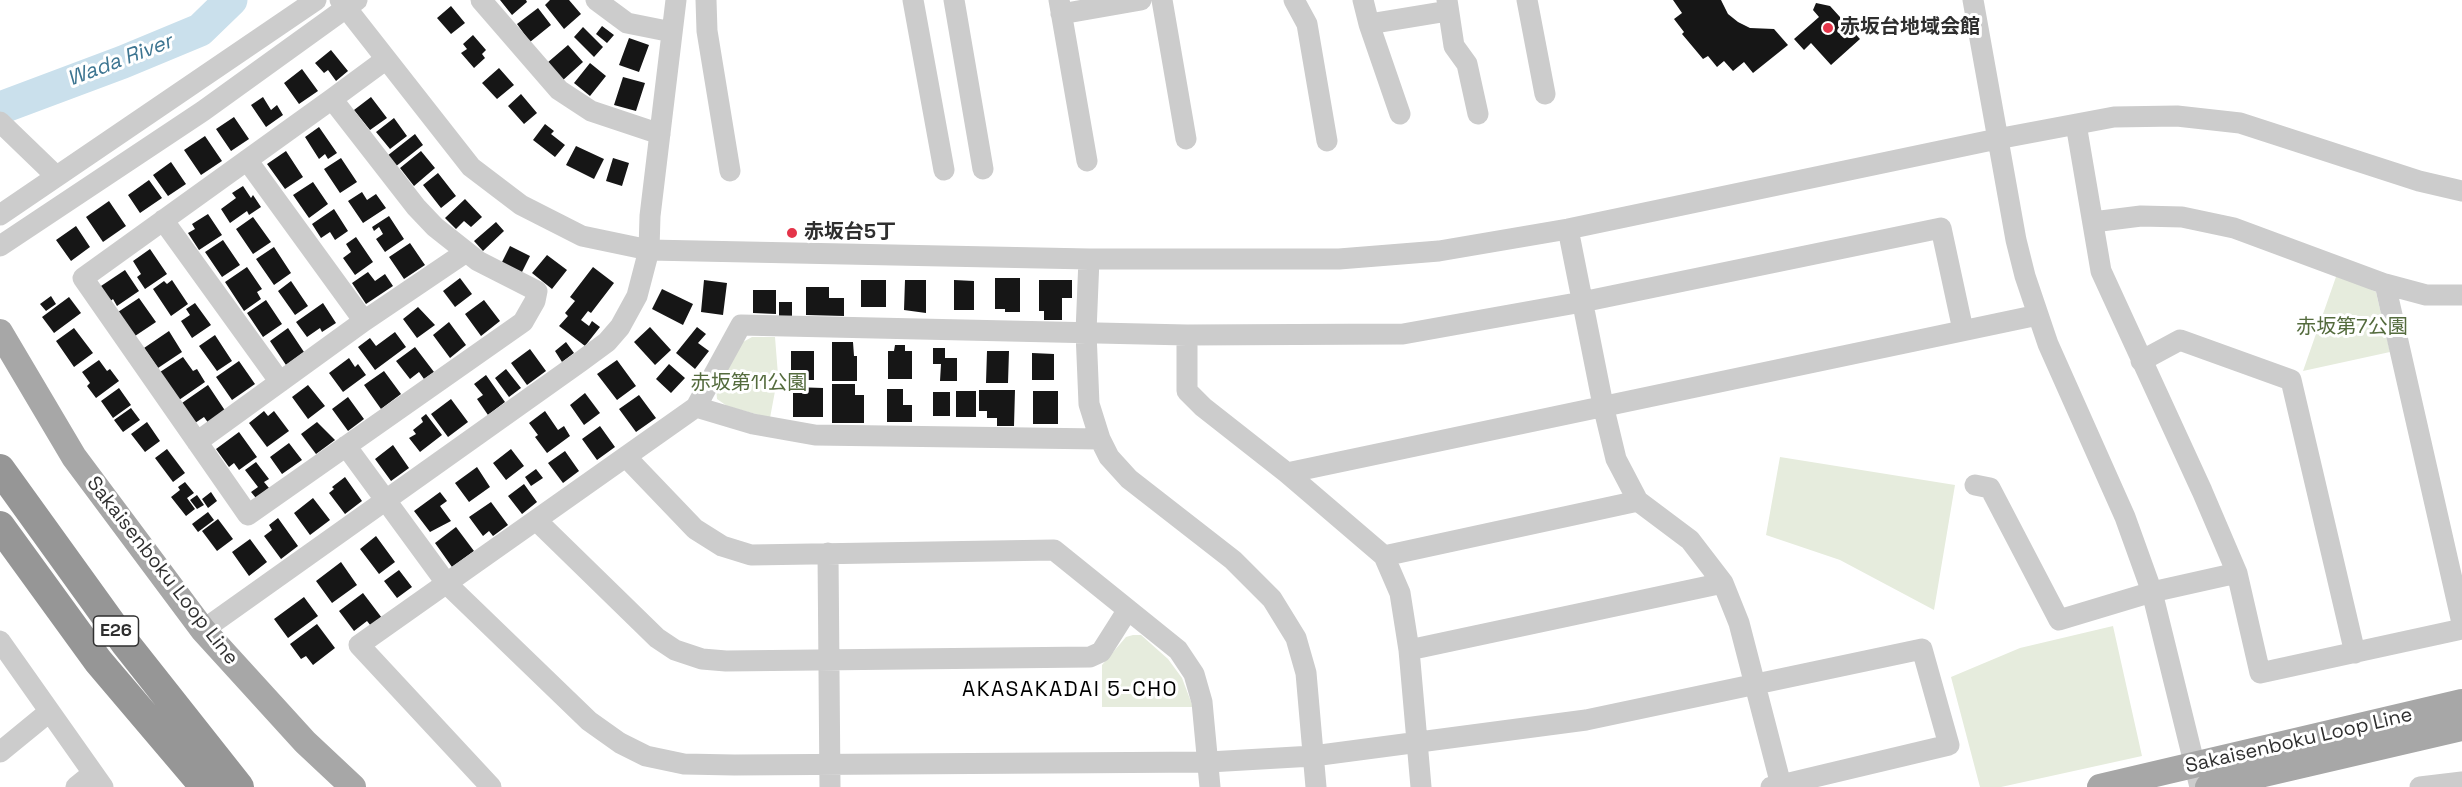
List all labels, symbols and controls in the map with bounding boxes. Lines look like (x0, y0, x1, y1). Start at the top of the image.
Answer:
place label: 赤坂台地域会館 (1840, 16, 1980, 40)
marker: 赤坂台地域会館 (1821, 21, 1835, 35)
water label: Wada River (64, 29, 176, 93)
place label: 赤坂台5丁 (804, 221, 896, 245)
marker: 赤坂台5丁 (785, 226, 799, 240)
park label: 赤坂第7公園 (2296, 316, 2408, 340)
park label: 赤坂第11公園 (691, 372, 807, 396)
street label: Sakaisenboku Loop Line (81, 472, 243, 670)
road number: E26 (94, 616, 138, 646)
district label: AKASAKADAI 5-CHO (962, 677, 1178, 703)
street label: Sakaisenboku Loop Line (2183, 703, 2415, 779)

